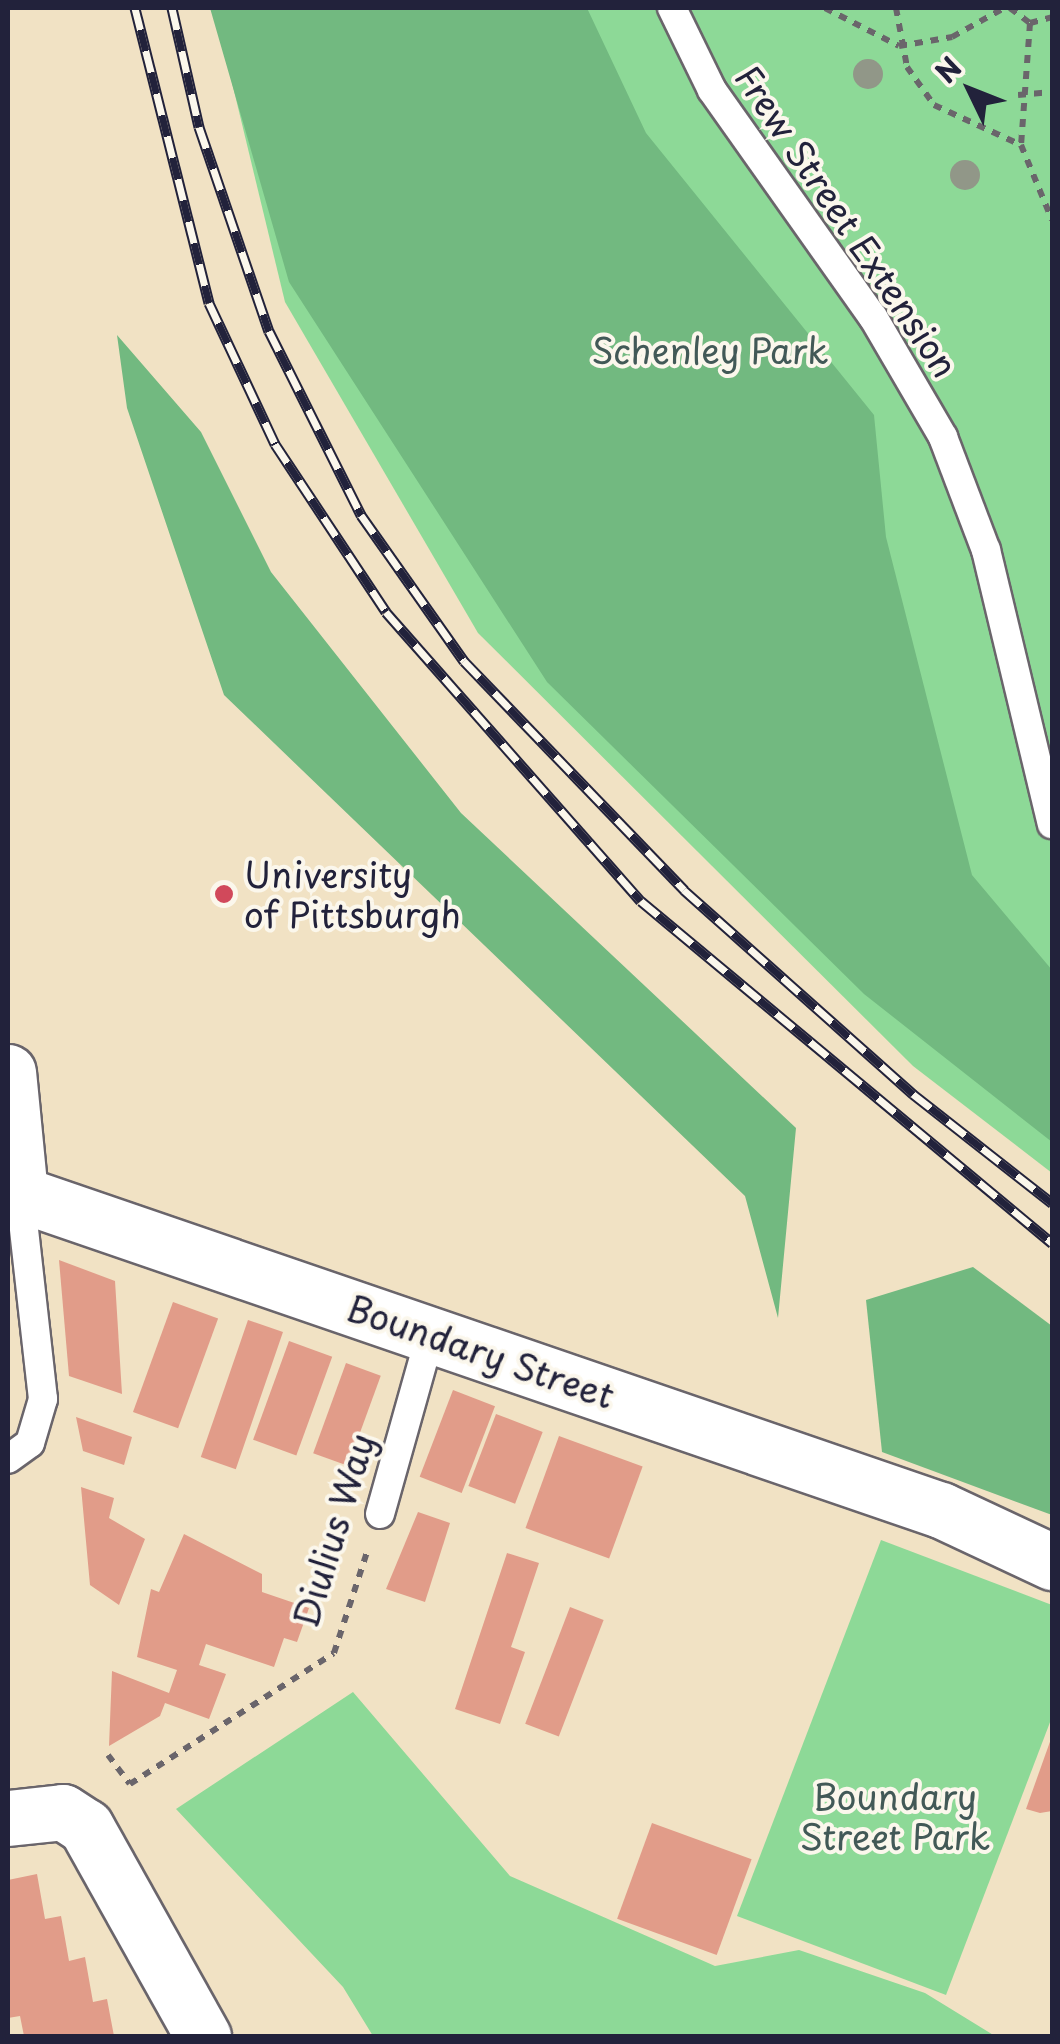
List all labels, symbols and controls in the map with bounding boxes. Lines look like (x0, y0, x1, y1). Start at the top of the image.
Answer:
north arrow (920, 40, 1020, 140)
text: N (924, 46, 971, 92)
street label: Frew Street Extension (727, 57, 967, 385)
park label: Schenley Park (590, 329, 830, 371)
place label: University of Pittsburgh (244, 853, 461, 935)
marker: University of Pittsburgh (213, 883, 235, 905)
street label: Boundary Street (342, 1286, 620, 1416)
street label: Diulius Way (284, 1428, 382, 1632)
park label: Boundary Street Park (798, 1775, 992, 1857)

